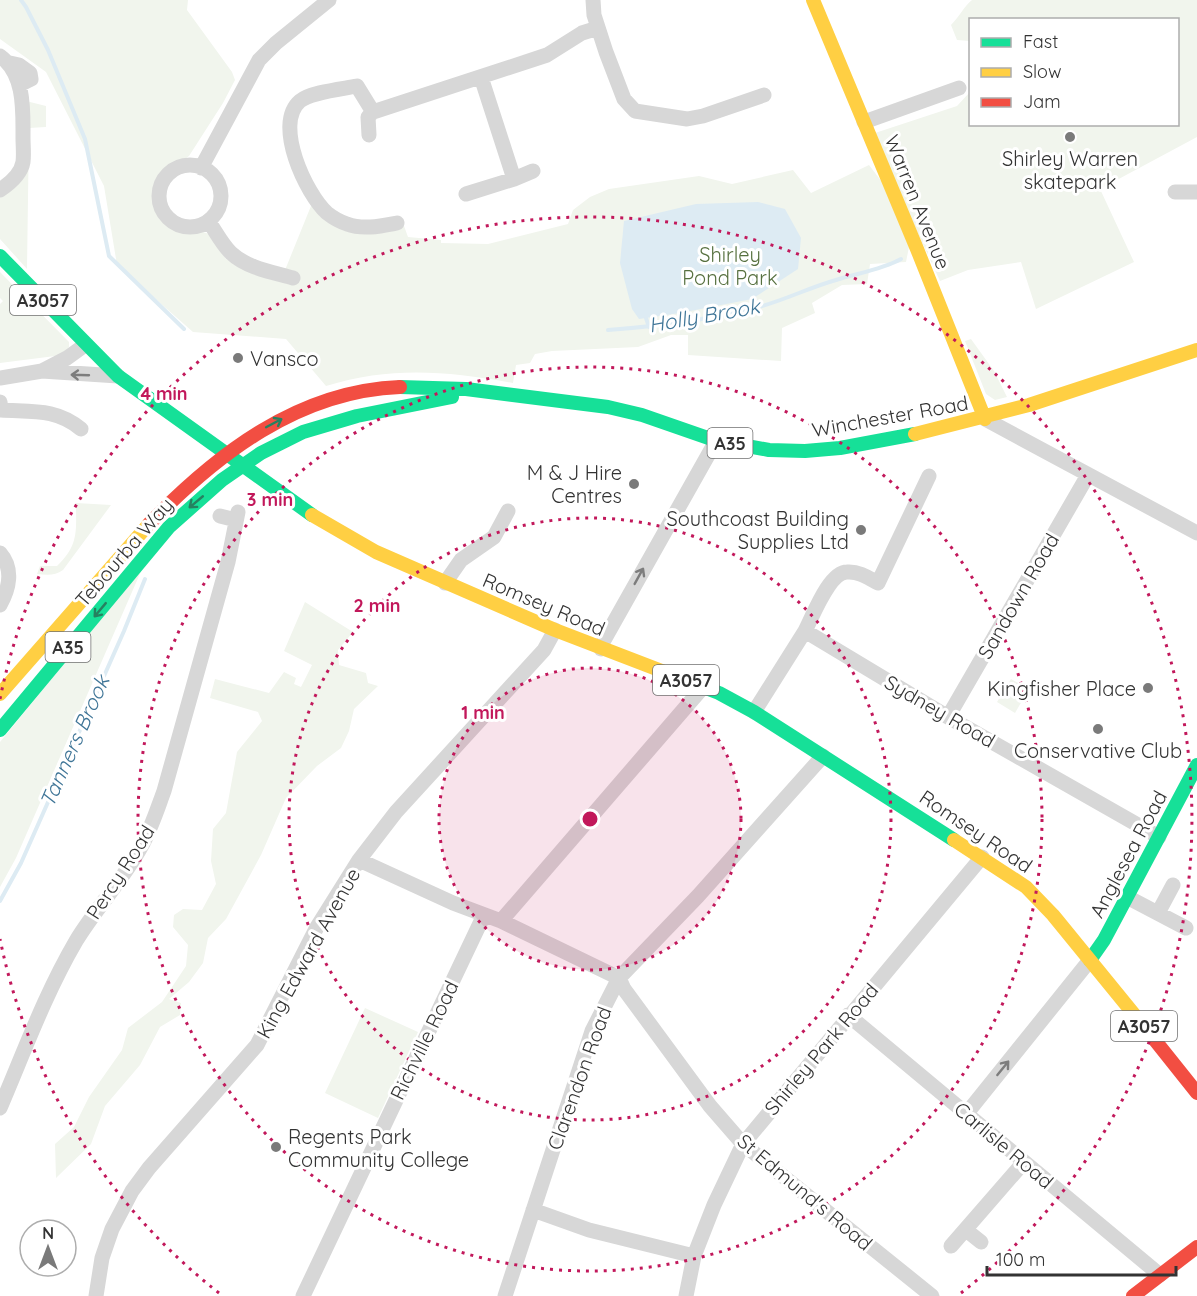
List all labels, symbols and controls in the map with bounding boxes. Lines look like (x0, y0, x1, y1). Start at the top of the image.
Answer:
legend (969, 18, 1179, 126)
text: Fast (1023, 30, 1058, 53)
text: Slow (1023, 60, 1061, 83)
text: Jam (1023, 90, 1061, 113)
marker: Shirley Warren skatepark (1063, 130, 1077, 144)
street label: Warren Avenue (880, 131, 956, 273)
place label: Shirley Warren skatepark (1002, 146, 1138, 194)
park label: Shirley Pond Park (682, 242, 778, 290)
road number: A3057 (10, 285, 76, 315)
water label: Holly Brook (646, 292, 763, 338)
place label: Vansco (250, 346, 319, 371)
marker: Vansco (231, 351, 245, 365)
one-way arrow (70, 369, 90, 381)
text: 4 min (140, 382, 188, 405)
street label: Winchester Road (810, 390, 970, 442)
one-way arrow (264, 417, 282, 428)
road number: A35 (708, 428, 752, 458)
place label: M & J Hire Centres (527, 460, 622, 508)
marker: M & J Hire Centres (627, 477, 641, 491)
text: 3 min (247, 488, 293, 511)
street label: Tebourba Way (70, 492, 178, 612)
one-way arrow (189, 495, 204, 509)
place label: Southcoast Building Supplies Ltd (666, 506, 849, 554)
marker: Southcoast Building Supplies Ltd (854, 523, 868, 537)
street label: Sandown Road (972, 529, 1064, 663)
street label: Romsey Road (479, 567, 609, 641)
one-way arrow (633, 568, 645, 585)
text: 2 min (354, 594, 400, 617)
one-way arrow (93, 602, 107, 617)
road number: A35 (46, 632, 90, 662)
road number: A3057 (653, 665, 719, 695)
street label: Sydney Road (880, 669, 1000, 753)
water label: Tanners Brook (33, 670, 115, 811)
place label: Kingfisher Place (987, 676, 1136, 701)
marker: Kingfisher Place (1141, 681, 1155, 695)
text: 1 min (461, 701, 505, 724)
marker: Conservative Club (1091, 722, 1105, 736)
place label: Conservative Club (1014, 738, 1182, 763)
street label: Romsey Road (915, 784, 1037, 878)
street label: Anglesea Road (1084, 786, 1172, 922)
centre of rings (580, 809, 600, 829)
street label: Percy Road (80, 820, 160, 924)
street label: King Edward Avenue (251, 863, 365, 1043)
street label: Richville Road (384, 976, 464, 1104)
street label: Shirley Park Road (759, 978, 883, 1120)
street label: Clarendon Road (541, 1003, 617, 1153)
road number: A3057 (1111, 1011, 1177, 1041)
one-way arrow (997, 1060, 1010, 1076)
street label: Carlisle Road (949, 1096, 1059, 1194)
place label: Regents Park Community College (288, 1124, 469, 1172)
street label: St Edmund's Road (732, 1128, 878, 1256)
marker: Regents Park Community College (269, 1140, 283, 1154)
north arrow (18, 1218, 78, 1278)
text: N (42, 1223, 54, 1243)
scale bar (987, 1239, 1176, 1277)
text: 100 m (996, 1248, 1045, 1271)

